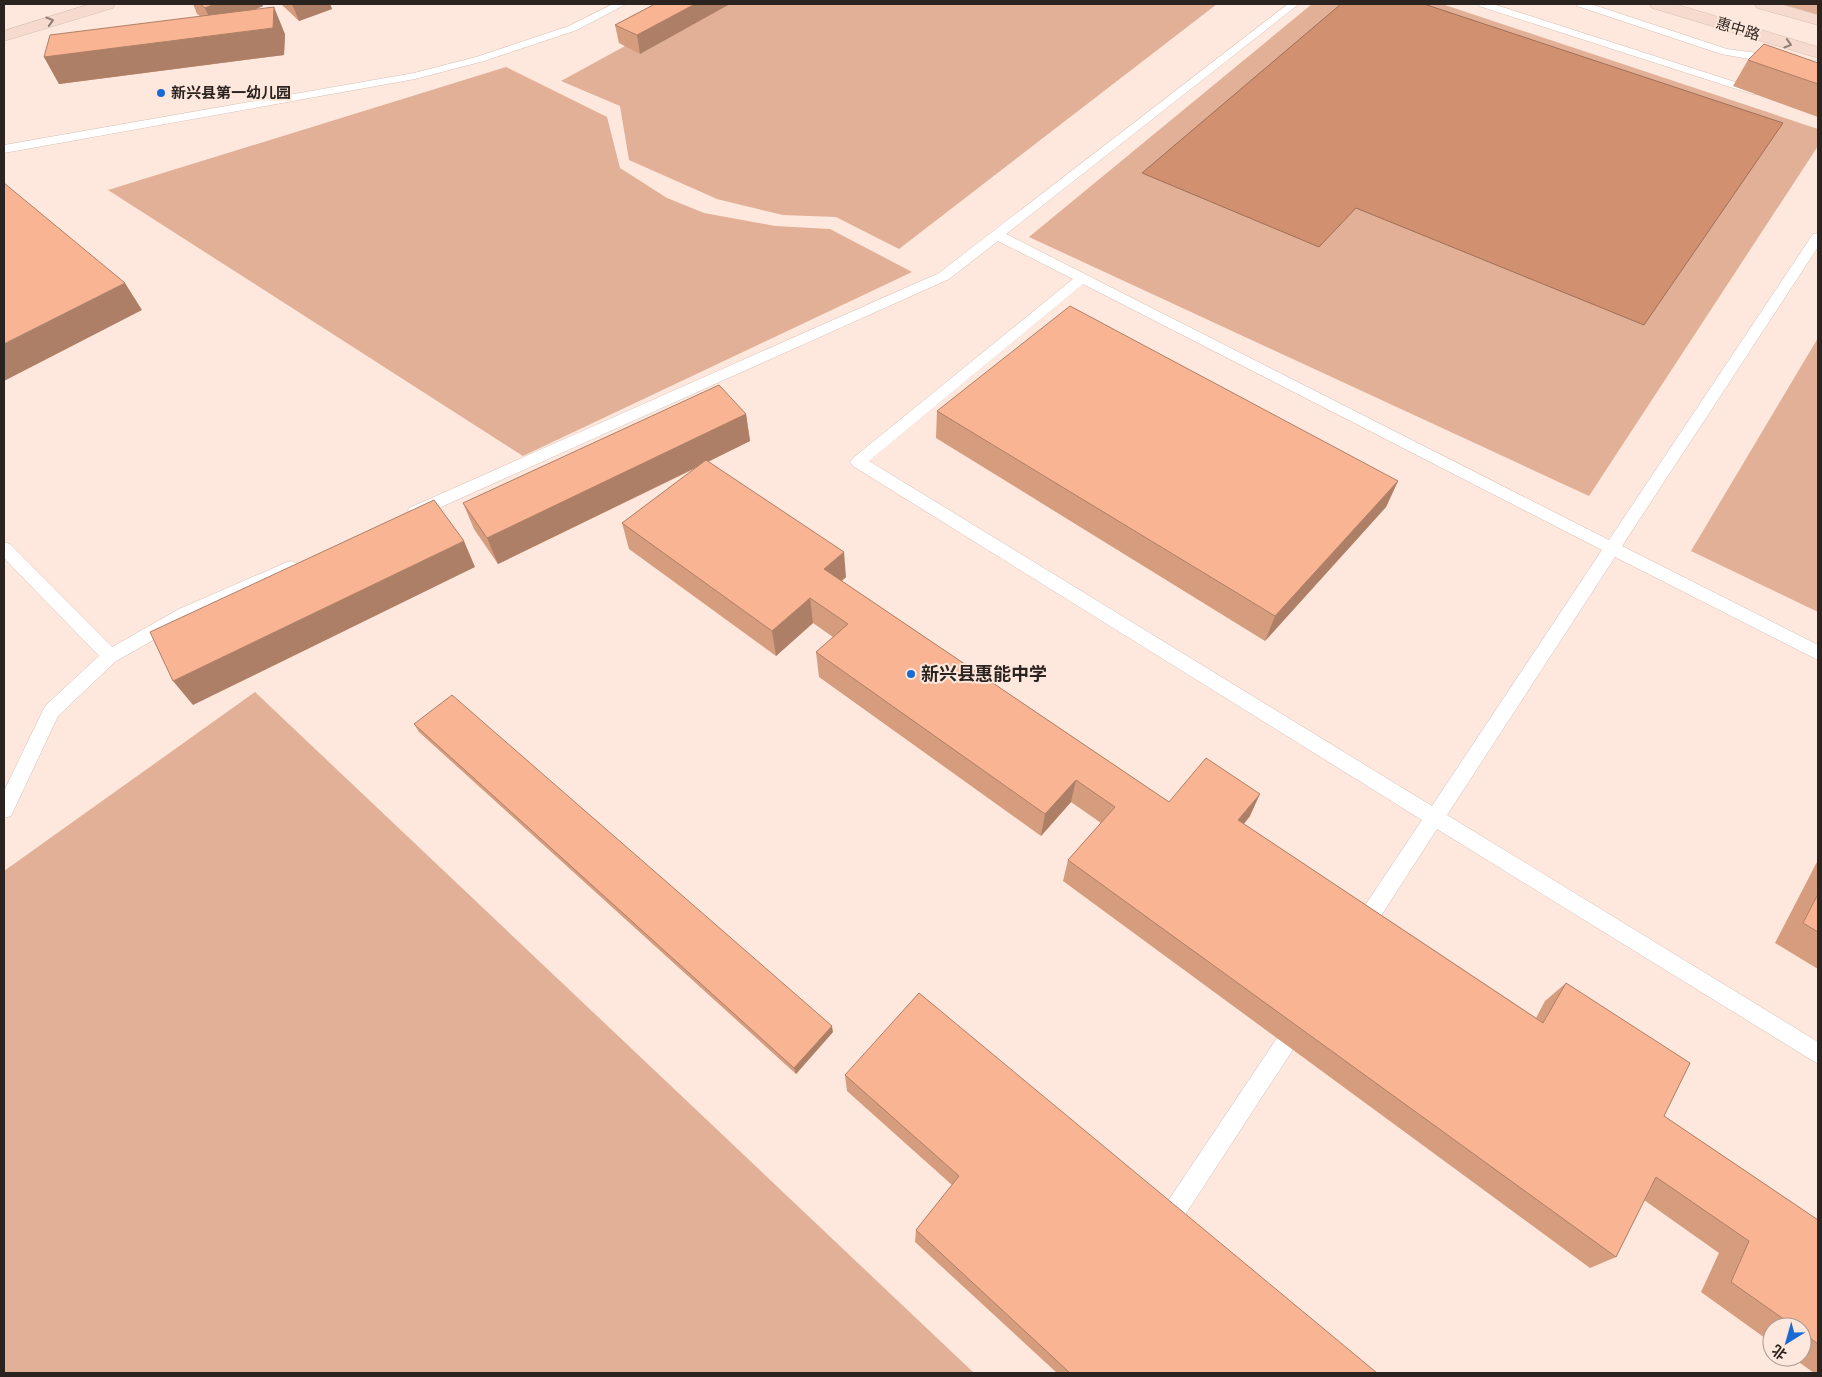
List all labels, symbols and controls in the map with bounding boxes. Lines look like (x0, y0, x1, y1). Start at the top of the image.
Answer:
street label: 惠中路 (1714, 14, 1762, 44)
one-way arrow (46, 17, 54, 27)
one-way arrow (1783, 38, 1791, 48)
place label: 新兴县第一幼儿园 (171, 84, 291, 102)
marker: 新兴县第一幼儿园 (155, 87, 167, 99)
place label: 新兴县惠能中学 (921, 663, 1047, 685)
marker: 新兴县惠能中学 (905, 668, 917, 680)
north arrow (1762, 1317, 1812, 1367)
text: 北 (1769, 1341, 1790, 1363)

